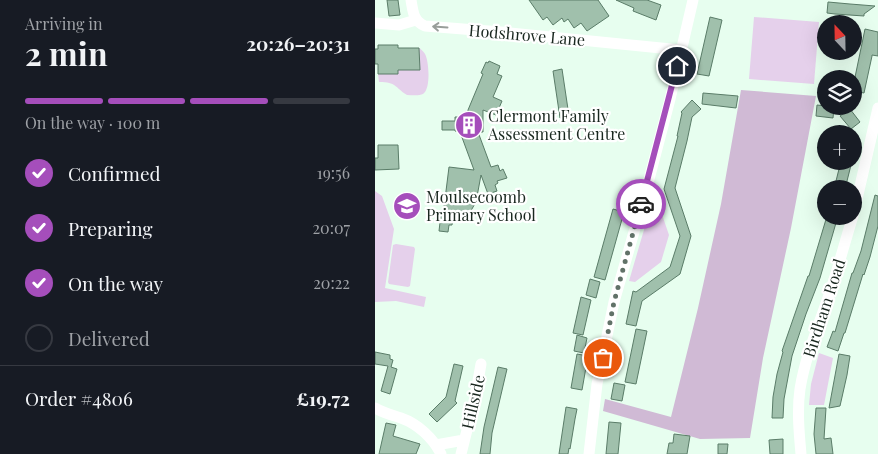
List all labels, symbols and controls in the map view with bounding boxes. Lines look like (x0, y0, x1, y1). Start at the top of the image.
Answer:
text: Arriving in (25, 13, 103, 34)
north arrow (817, 15, 863, 60)
map controls (817, 15, 862, 225)
street label: Hodshrove Lane (468, 19, 586, 50)
one-way arrow (432, 23, 448, 32)
text: 20:26–20:31 (246, 30, 350, 56)
text: 2 min (25, 31, 108, 74)
pin (656, 45, 698, 87)
icon: home (663, 52, 691, 80)
button: layers (817, 70, 862, 115)
place label: Clermont Family Assessment Centre (487, 105, 625, 144)
building icon: Clermont Family Assessment Centre (454, 110, 484, 140)
text: On the way · 100 m (25, 112, 160, 133)
button: + (817, 125, 862, 170)
icon: check (25, 159, 53, 187)
text: Confirmed (68, 160, 161, 186)
text: 19:56 (317, 162, 350, 183)
courier (616, 179, 666, 229)
button: − (817, 180, 862, 225)
place label: Moulsecoomb Primary School (426, 186, 536, 225)
icon: car (627, 190, 655, 218)
school or university icon: Moulsecoomb Primary School (392, 191, 422, 221)
icon: check (25, 214, 53, 242)
text: Preparing (68, 215, 153, 241)
text: 20:07 (312, 217, 350, 238)
street label: Birdham Road (798, 256, 849, 360)
icon: check (25, 269, 53, 297)
text: On the way (68, 270, 163, 296)
text: 20:22 (313, 272, 350, 293)
text: Delivered (68, 325, 150, 351)
pin (582, 337, 624, 379)
icon: bag (589, 344, 617, 372)
street label: Hillside (456, 373, 489, 431)
text: Order #4806 (25, 385, 133, 411)
text: £19.72 (296, 385, 350, 411)

